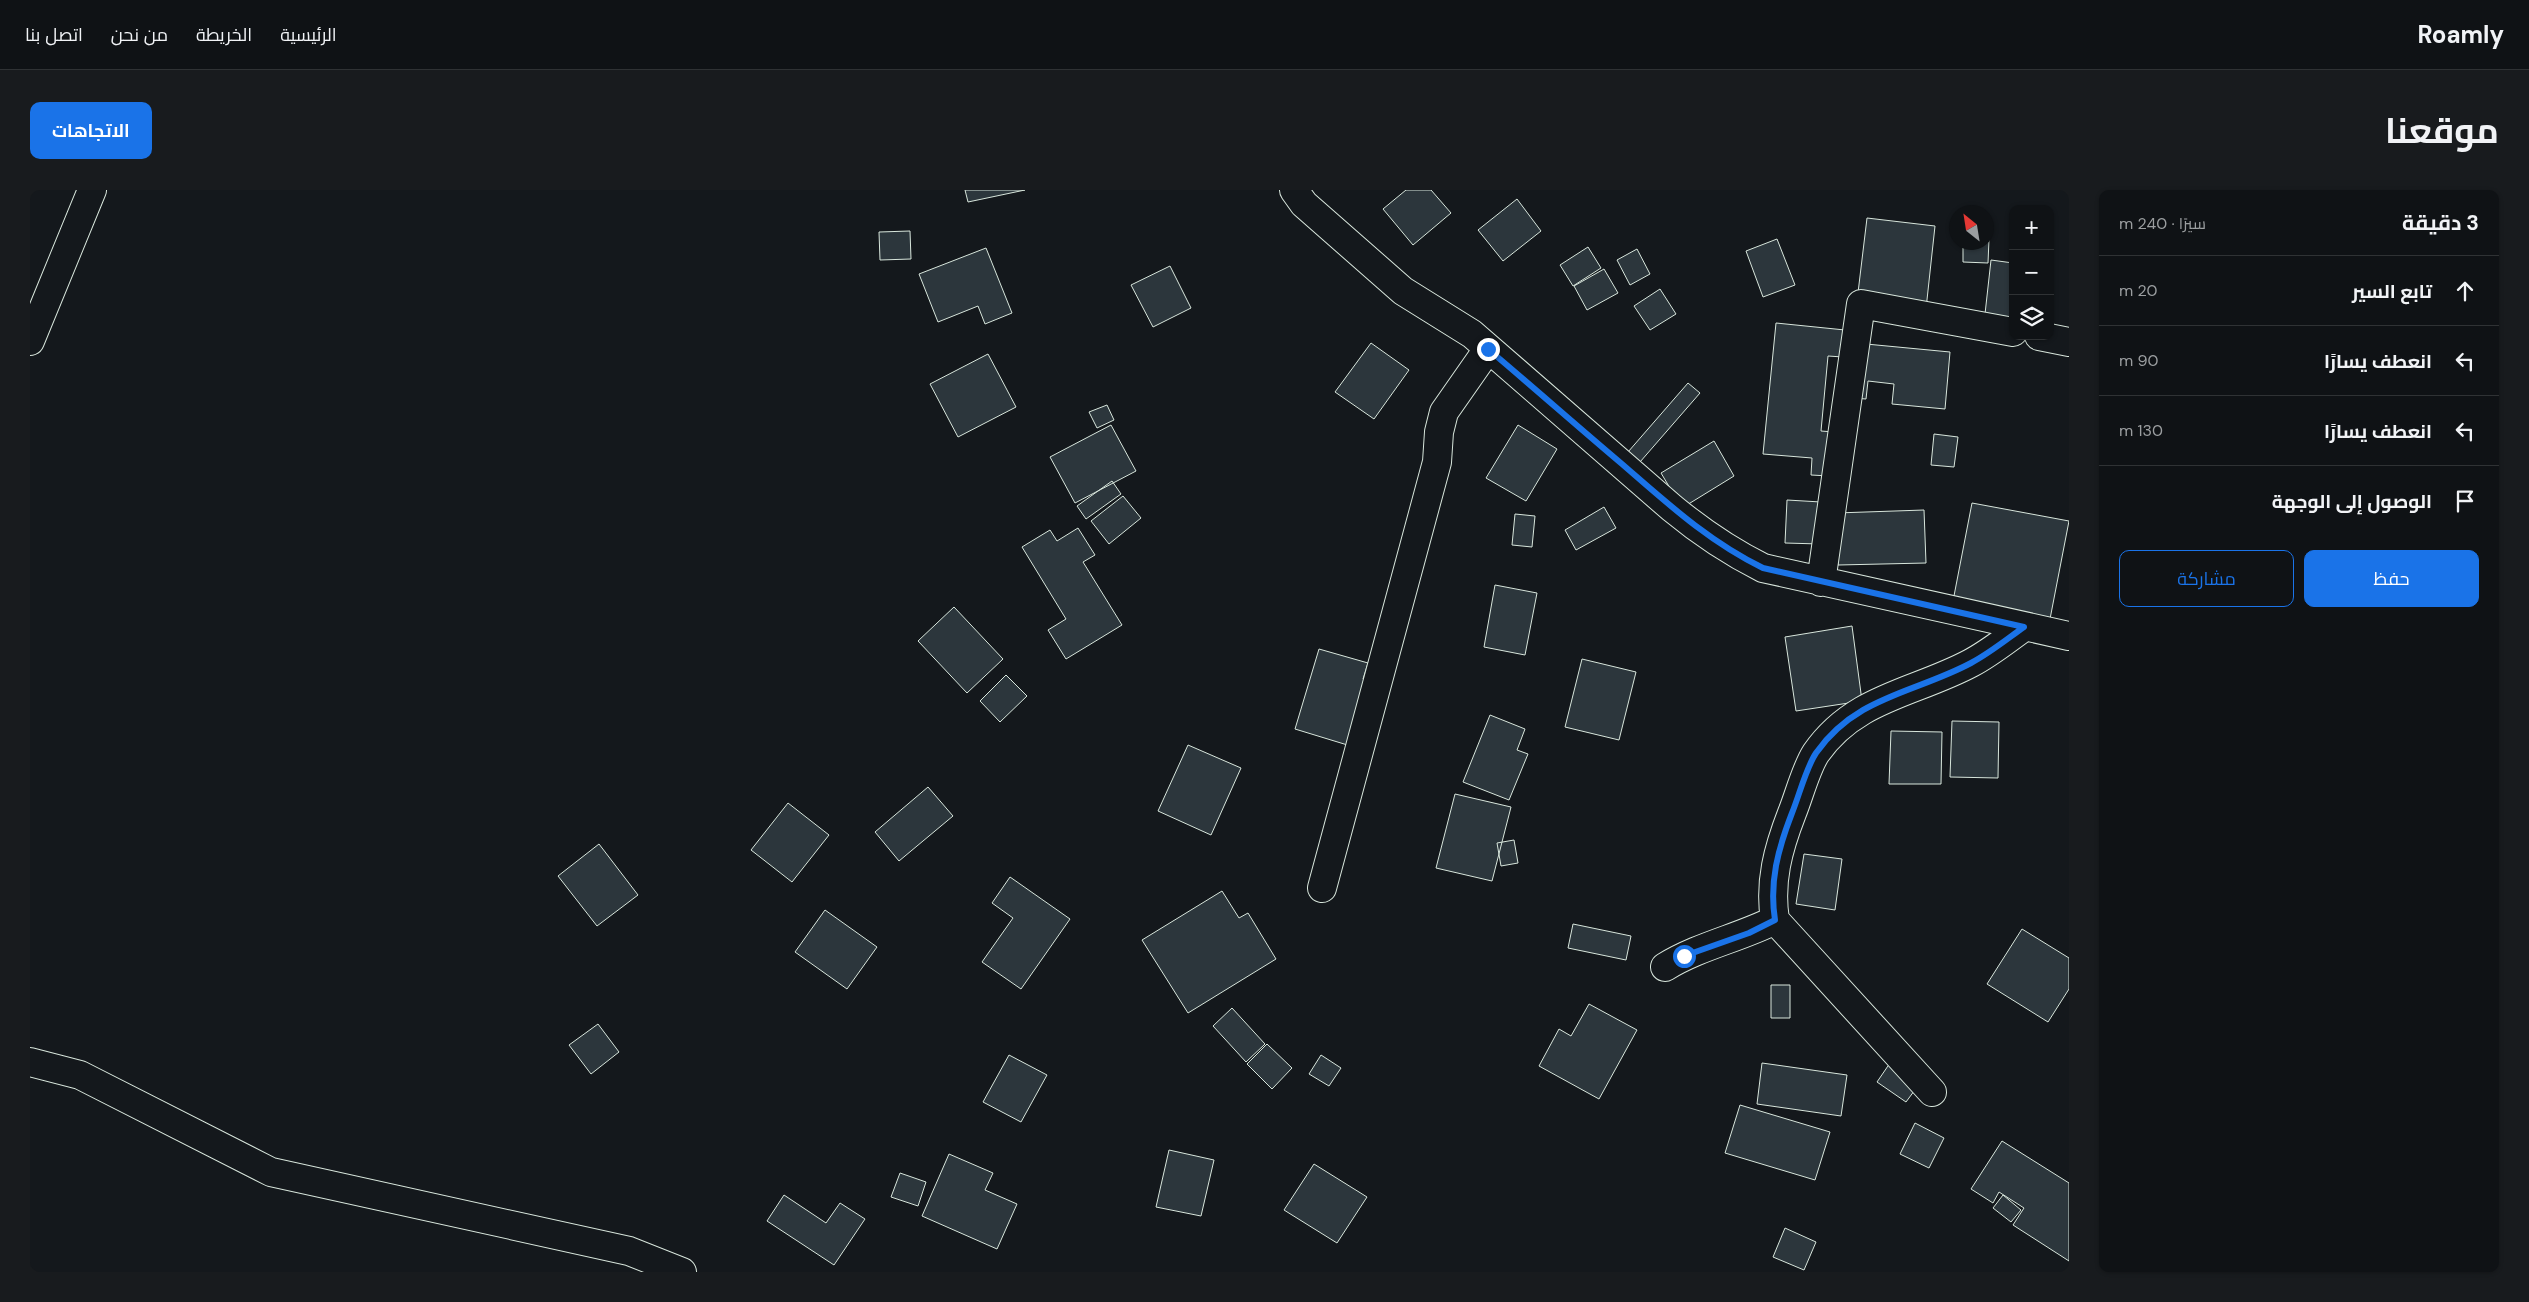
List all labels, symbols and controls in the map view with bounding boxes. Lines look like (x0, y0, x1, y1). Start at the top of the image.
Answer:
text: Roamly (2417, 19, 2504, 50)
text: اتصل بنا (25, 23, 83, 47)
text: من نحن (111, 23, 168, 47)
text: الخريطة (196, 23, 252, 47)
text: الرئيسية (280, 23, 337, 47)
button: الاتجاهات (30, 102, 152, 159)
text: موقعنا (2385, 108, 2499, 154)
north arrow (1949, 205, 1994, 250)
map controls (2009, 205, 2054, 340)
button: + (2009, 205, 2054, 250)
text: 3 دقيقة (2402, 209, 2479, 237)
text: سيرًا · 240 m (2119, 213, 2206, 234)
button: − (2009, 250, 2054, 295)
icon: ahead (2451, 277, 2479, 305)
text: تابع السير (2352, 279, 2432, 304)
text: 20 m (2119, 280, 2158, 301)
button: layers (2009, 295, 2054, 340)
route end (1477, 338, 1500, 361)
icon: left (2451, 347, 2479, 375)
text: انعطف يسارًا (2324, 349, 2432, 374)
text: 90 m (2119, 350, 2159, 371)
icon: left (2451, 417, 2479, 445)
text: انعطف يسارًا (2324, 419, 2432, 444)
text: 130 m (2119, 420, 2163, 441)
icon: arrive (2451, 487, 2479, 515)
text: الوصول إلى الوجهة (2272, 489, 2432, 514)
button: مشاركة (2119, 550, 2294, 607)
button: حفظ (2304, 550, 2479, 607)
route start (1673, 945, 1696, 968)

